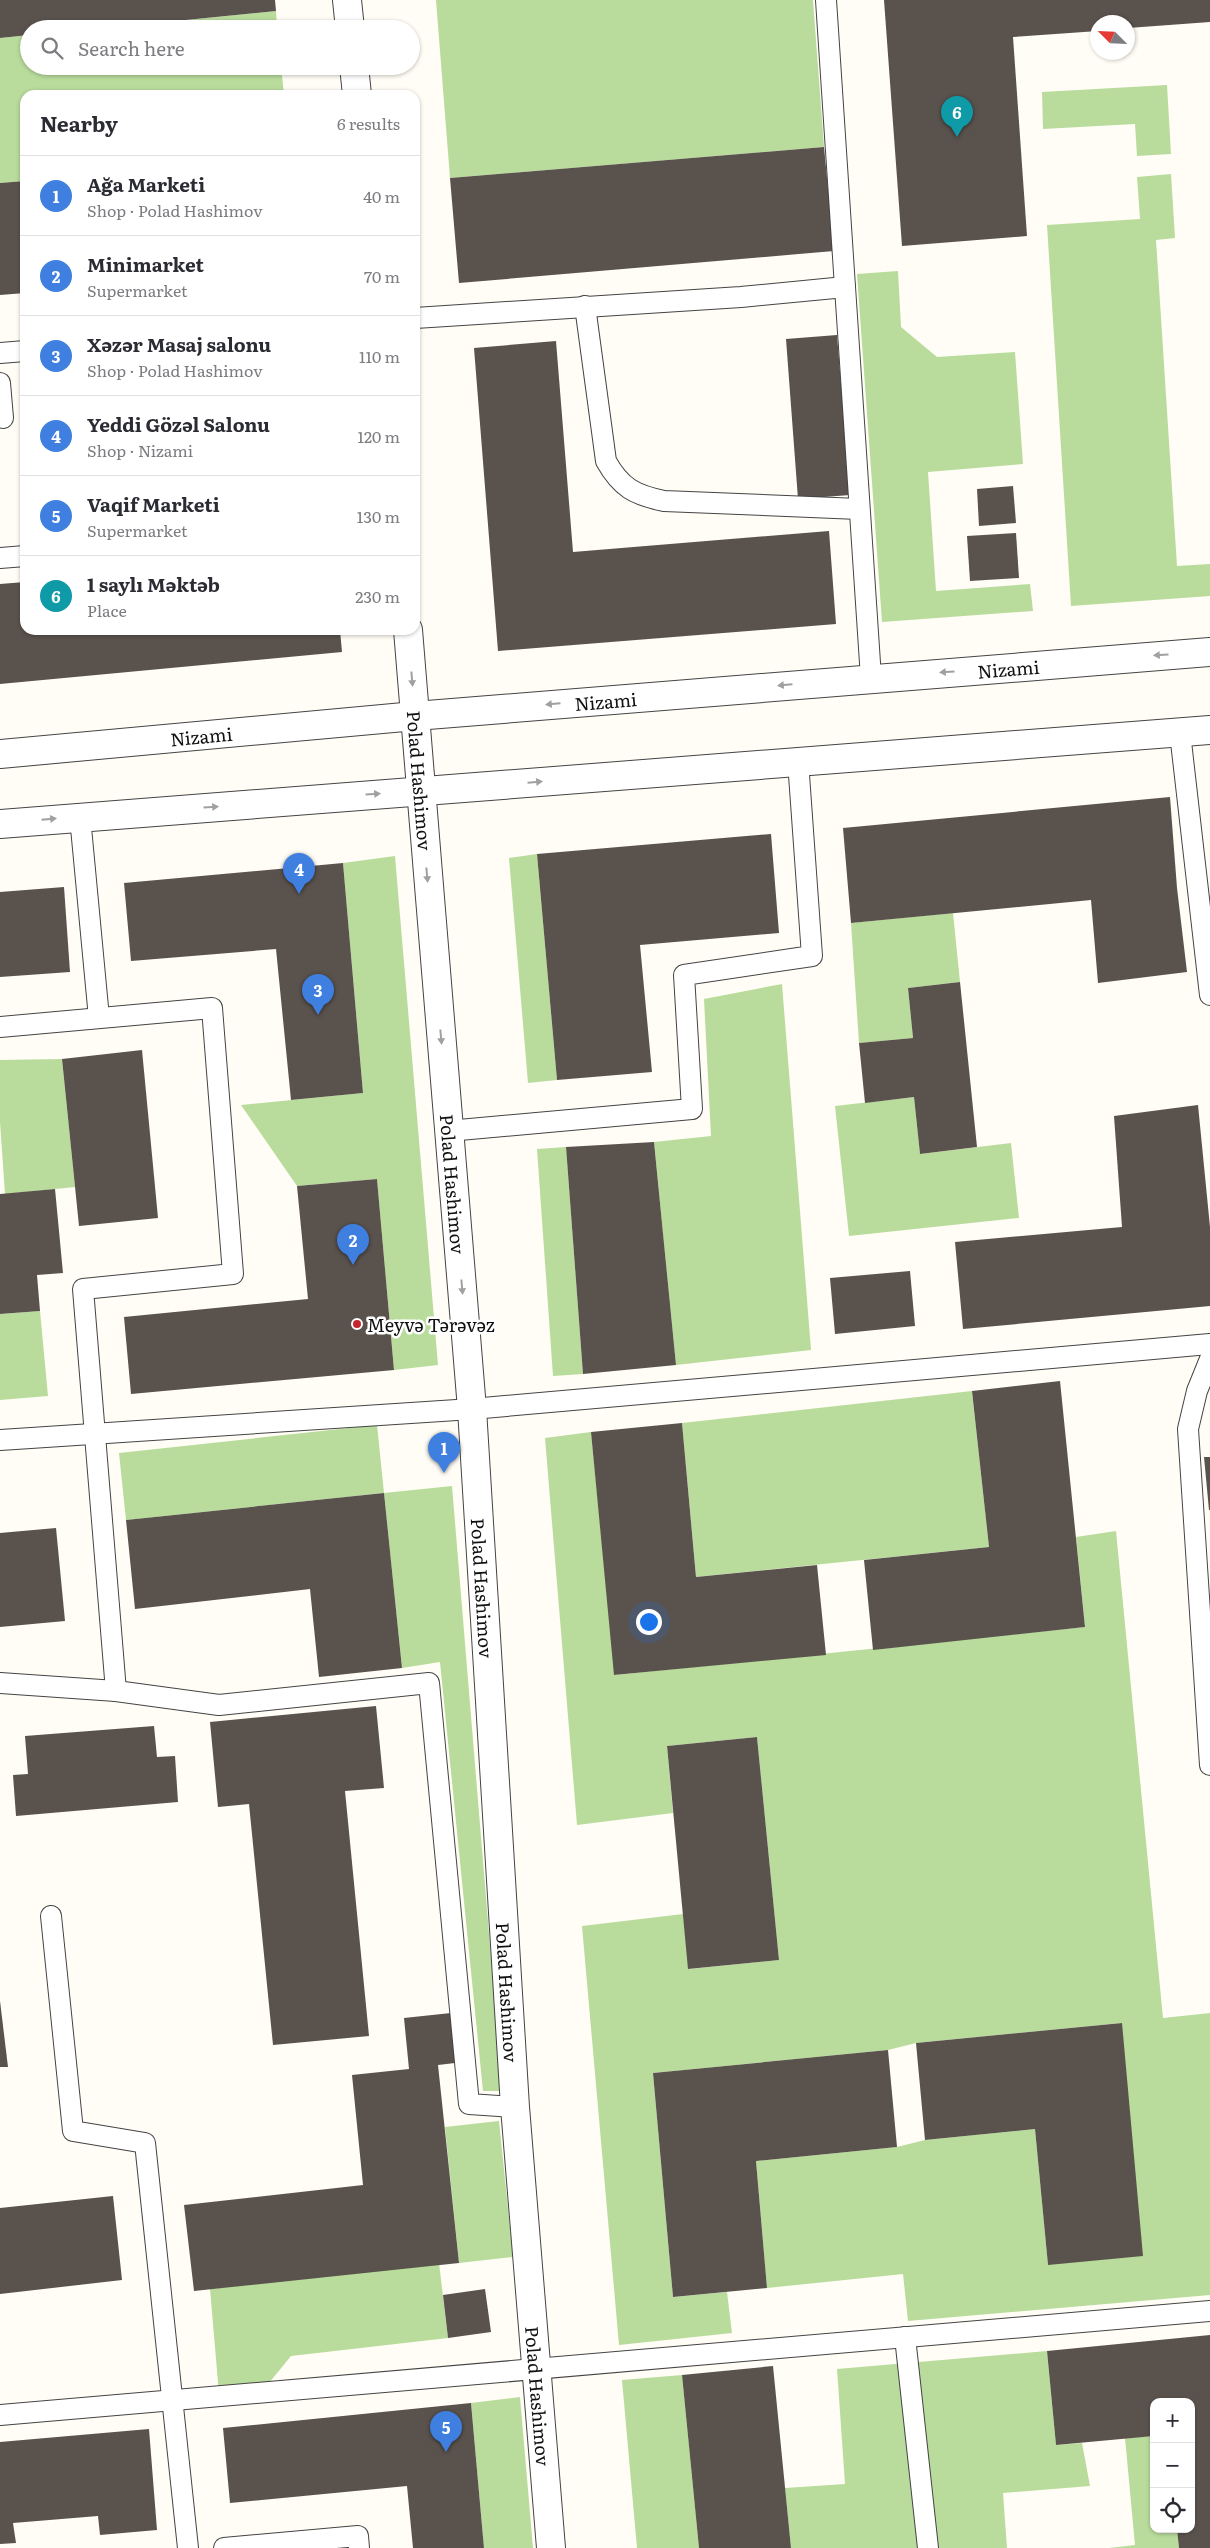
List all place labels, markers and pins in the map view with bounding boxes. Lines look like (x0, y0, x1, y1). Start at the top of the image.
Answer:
pin: 6 (941, 96, 973, 137)
pin: 4 (283, 853, 315, 894)
pin: 3 (302, 974, 334, 1015)
pin: 2 (337, 1224, 369, 1265)
place label: Meyvə Tərəvəz (367, 1311, 495, 1338)
marker: Meyvə Tərəvəz (351, 1318, 363, 1330)
pin: 1 (428, 1432, 460, 1473)
pin: 5 (430, 2411, 462, 2452)

